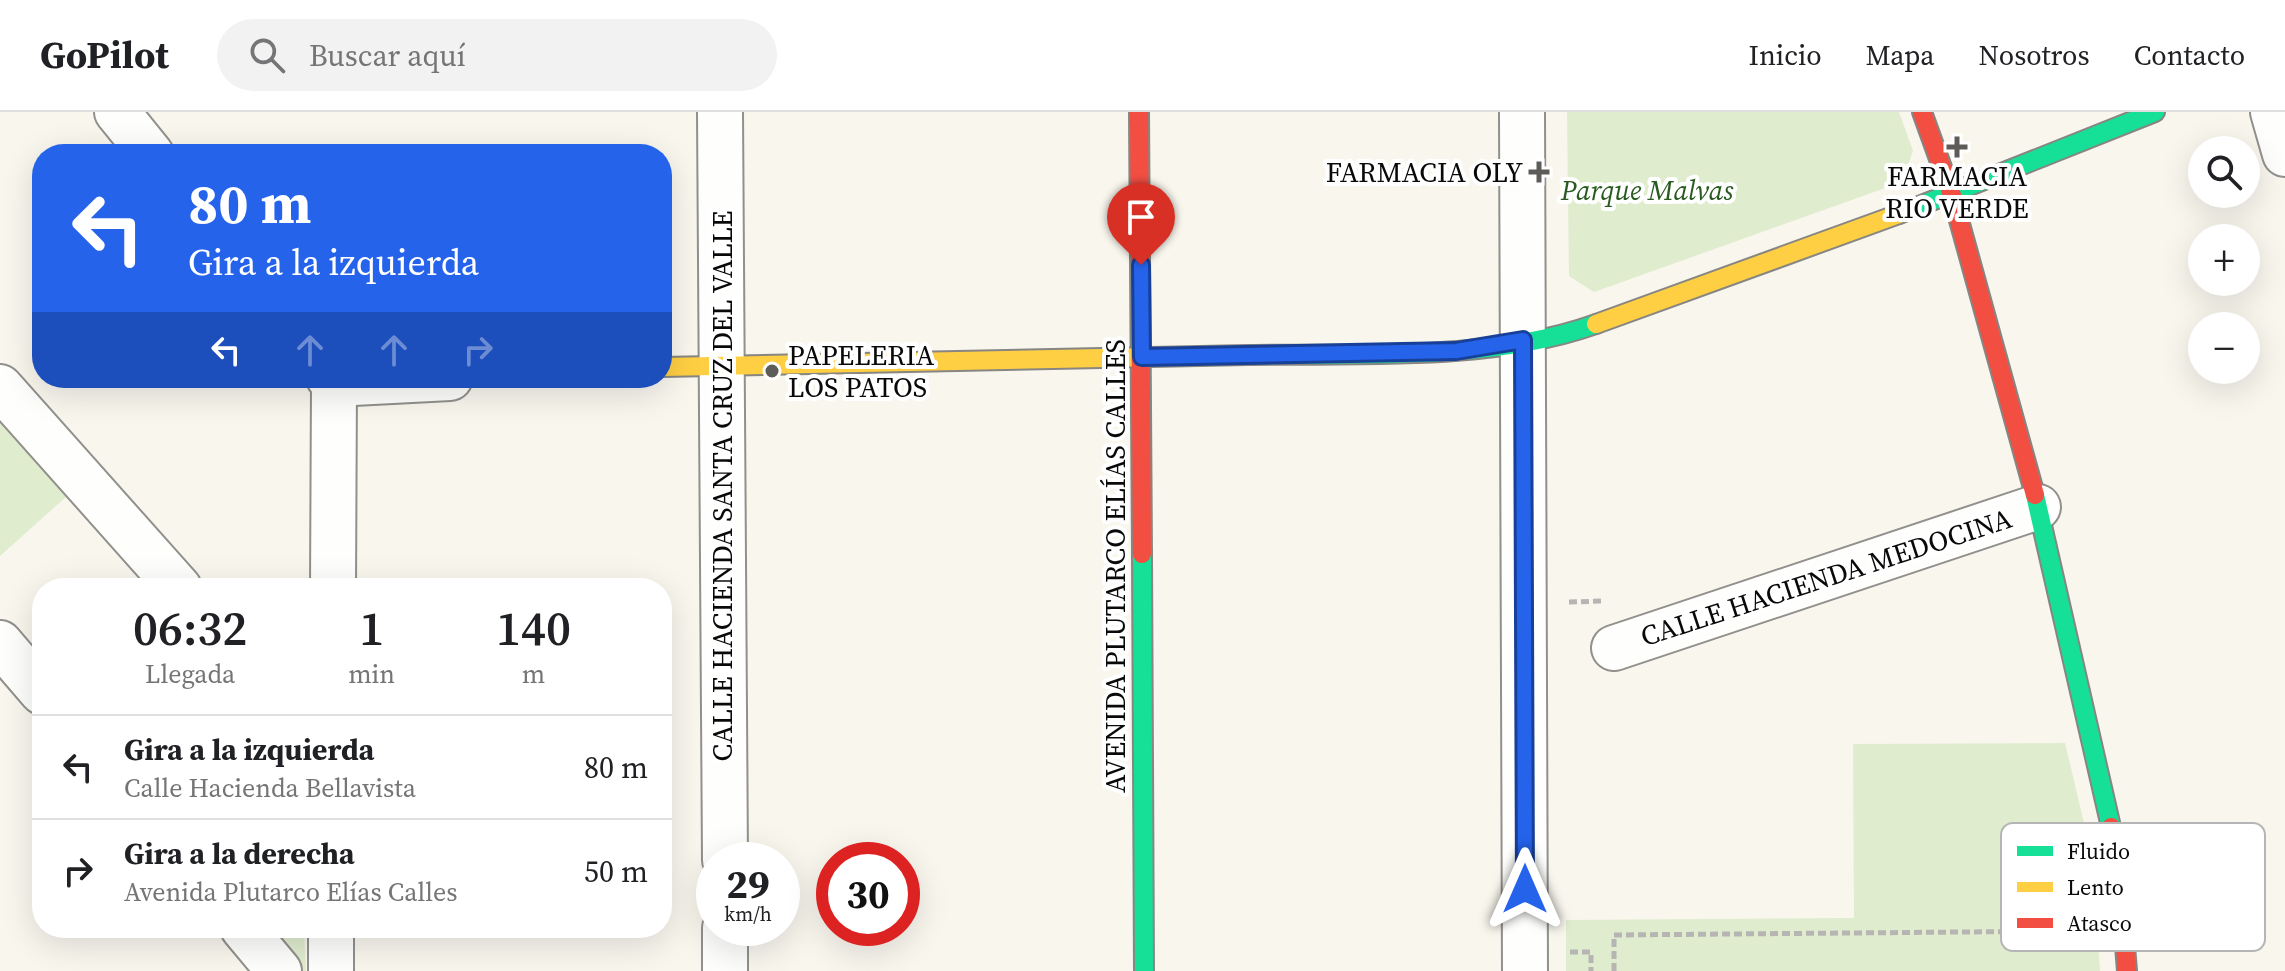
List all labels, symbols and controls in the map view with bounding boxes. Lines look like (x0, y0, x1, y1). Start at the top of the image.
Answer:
search box (217, 19, 777, 91)
text: GoPilot (40, 29, 169, 81)
icon: search (245, 33, 289, 77)
text: Buscar aquí (309, 35, 466, 76)
text: Inicio (1749, 36, 1822, 74)
text: Mapa (1866, 36, 1935, 74)
text: Nosotros (1979, 36, 2090, 74)
text: Contacto (2134, 36, 2245, 74)
map controls (2188, 136, 2260, 384)
button: search (2188, 136, 2260, 208)
marker: FARMACIA RIO VERDE (1948, 138, 1966, 156)
place label: FARMACIA OLY (1326, 153, 1523, 191)
place label: FARMACIA RIO VERDE (1885, 157, 2029, 227)
marker: FARMACIA OLY (1530, 163, 1548, 181)
text: 80 m (188, 165, 311, 242)
park label: Parque Malvas (1560, 171, 1734, 209)
icon: left (56, 176, 160, 280)
pin (1107, 183, 1175, 265)
icon: arrive (1119, 195, 1163, 239)
street label: CALLE HACIENDA SANTA CRUZ DEL VALLE (703, 211, 741, 761)
button: + (2188, 224, 2260, 296)
text: Gira a la izquierda (188, 238, 479, 287)
button: − (2188, 312, 2260, 384)
icon: left (204, 328, 248, 372)
icon: ahead (288, 328, 332, 372)
icon: ahead (372, 328, 416, 372)
icon: right (456, 328, 500, 372)
place label: PAPELERIA LOS PATOS (788, 336, 935, 406)
street label: AVENIDA PLUTARCO ELÍAS CALLES (1096, 339, 1134, 793)
marker: PAPELERIA LOS PATOS (763, 362, 781, 380)
street label: CALLE HACIENDA MEDOCINA (1635, 499, 2017, 655)
text: 06:32 (133, 595, 247, 661)
text: 1 (359, 595, 384, 661)
text: 140 (496, 595, 571, 661)
text: Llegada (145, 656, 235, 692)
text: min (348, 656, 395, 692)
text: m (522, 656, 545, 692)
text: Gira a la izquierda (124, 729, 374, 770)
icon: left (56, 745, 100, 789)
text: 80 m (584, 747, 648, 788)
text: Calle Hacienda Bellavista (124, 770, 416, 806)
legend (2001, 823, 2265, 951)
text: Gira a la derecha (124, 833, 355, 874)
text: Fluido (2067, 836, 2130, 866)
speed limit sign: 30 (816, 842, 920, 946)
position arrow (1483, 847, 1567, 931)
icon: right (56, 849, 100, 893)
text: 50 m (584, 851, 648, 892)
text: 29 (726, 857, 770, 911)
text: Lento (2067, 872, 2124, 902)
text: Avenida Plutarco Elías Calles (124, 874, 458, 910)
text: km/h (724, 900, 772, 928)
text: Atasco (2067, 908, 2132, 938)

